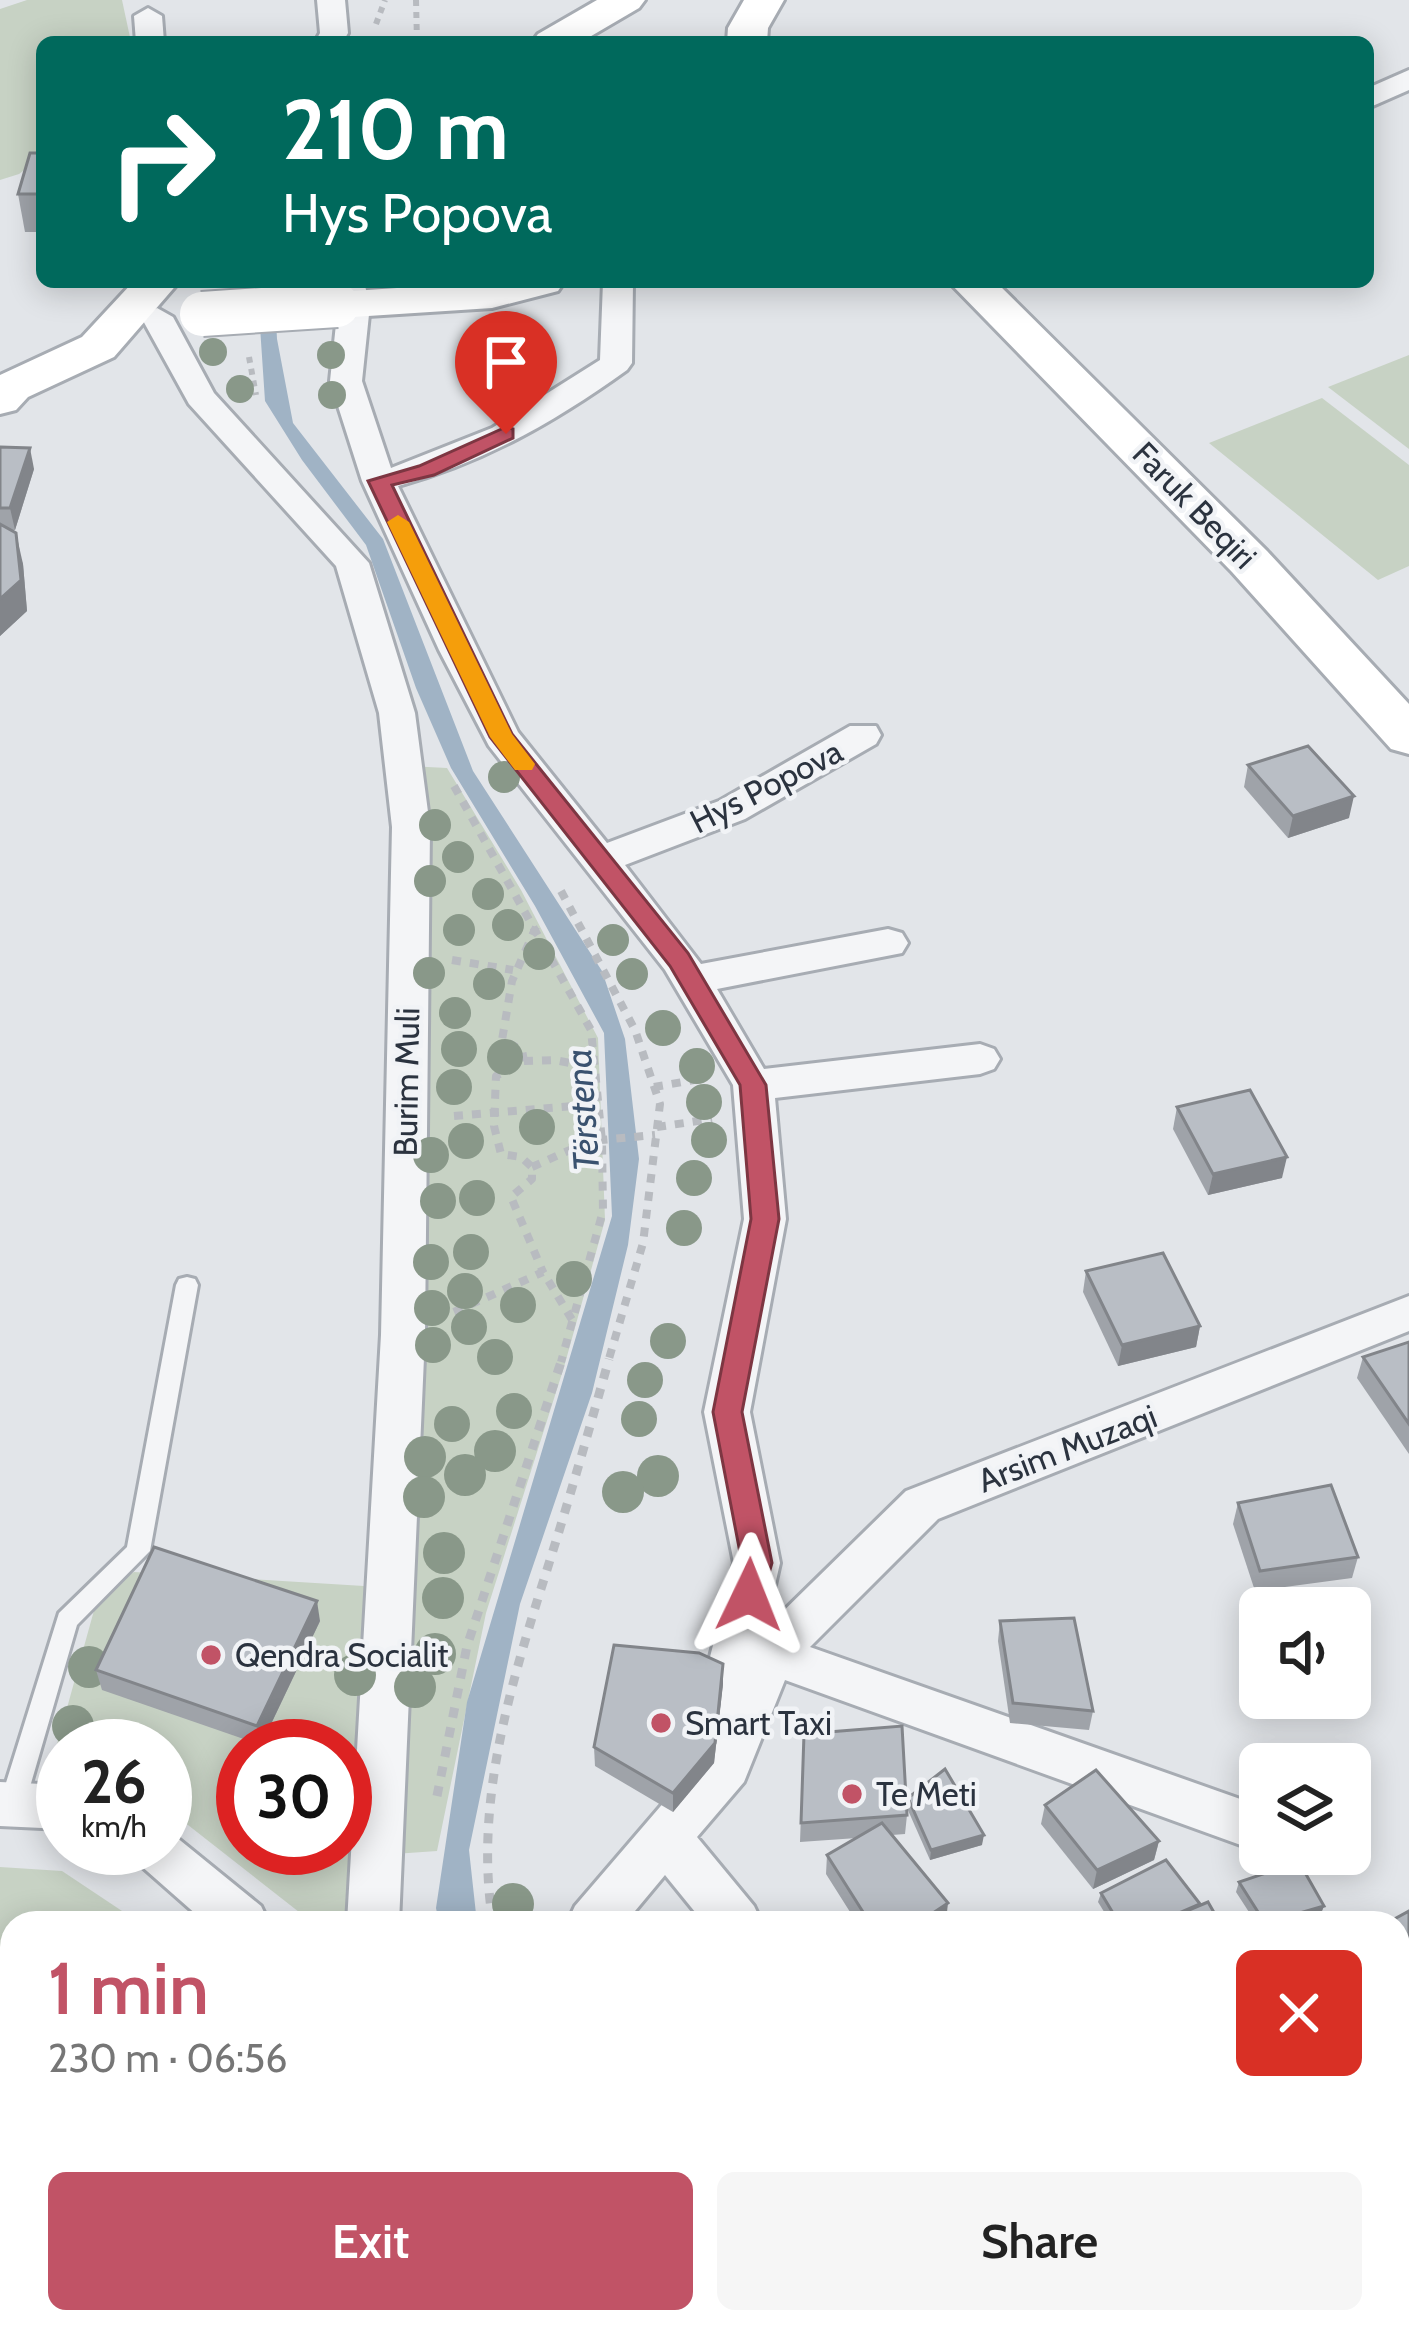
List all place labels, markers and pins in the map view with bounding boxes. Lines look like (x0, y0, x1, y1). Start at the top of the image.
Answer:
pin (455, 311, 557, 434)
place label: Qendra Socialit (235, 1635, 448, 1675)
marker: Qendra Socialit (198, 1642, 224, 1668)
place label: Smart Taxi (685, 1703, 832, 1743)
marker: Smart Taxi (648, 1710, 674, 1736)
place label: Te Meti (876, 1774, 977, 1814)
marker: Te Meti (839, 1781, 865, 1807)

